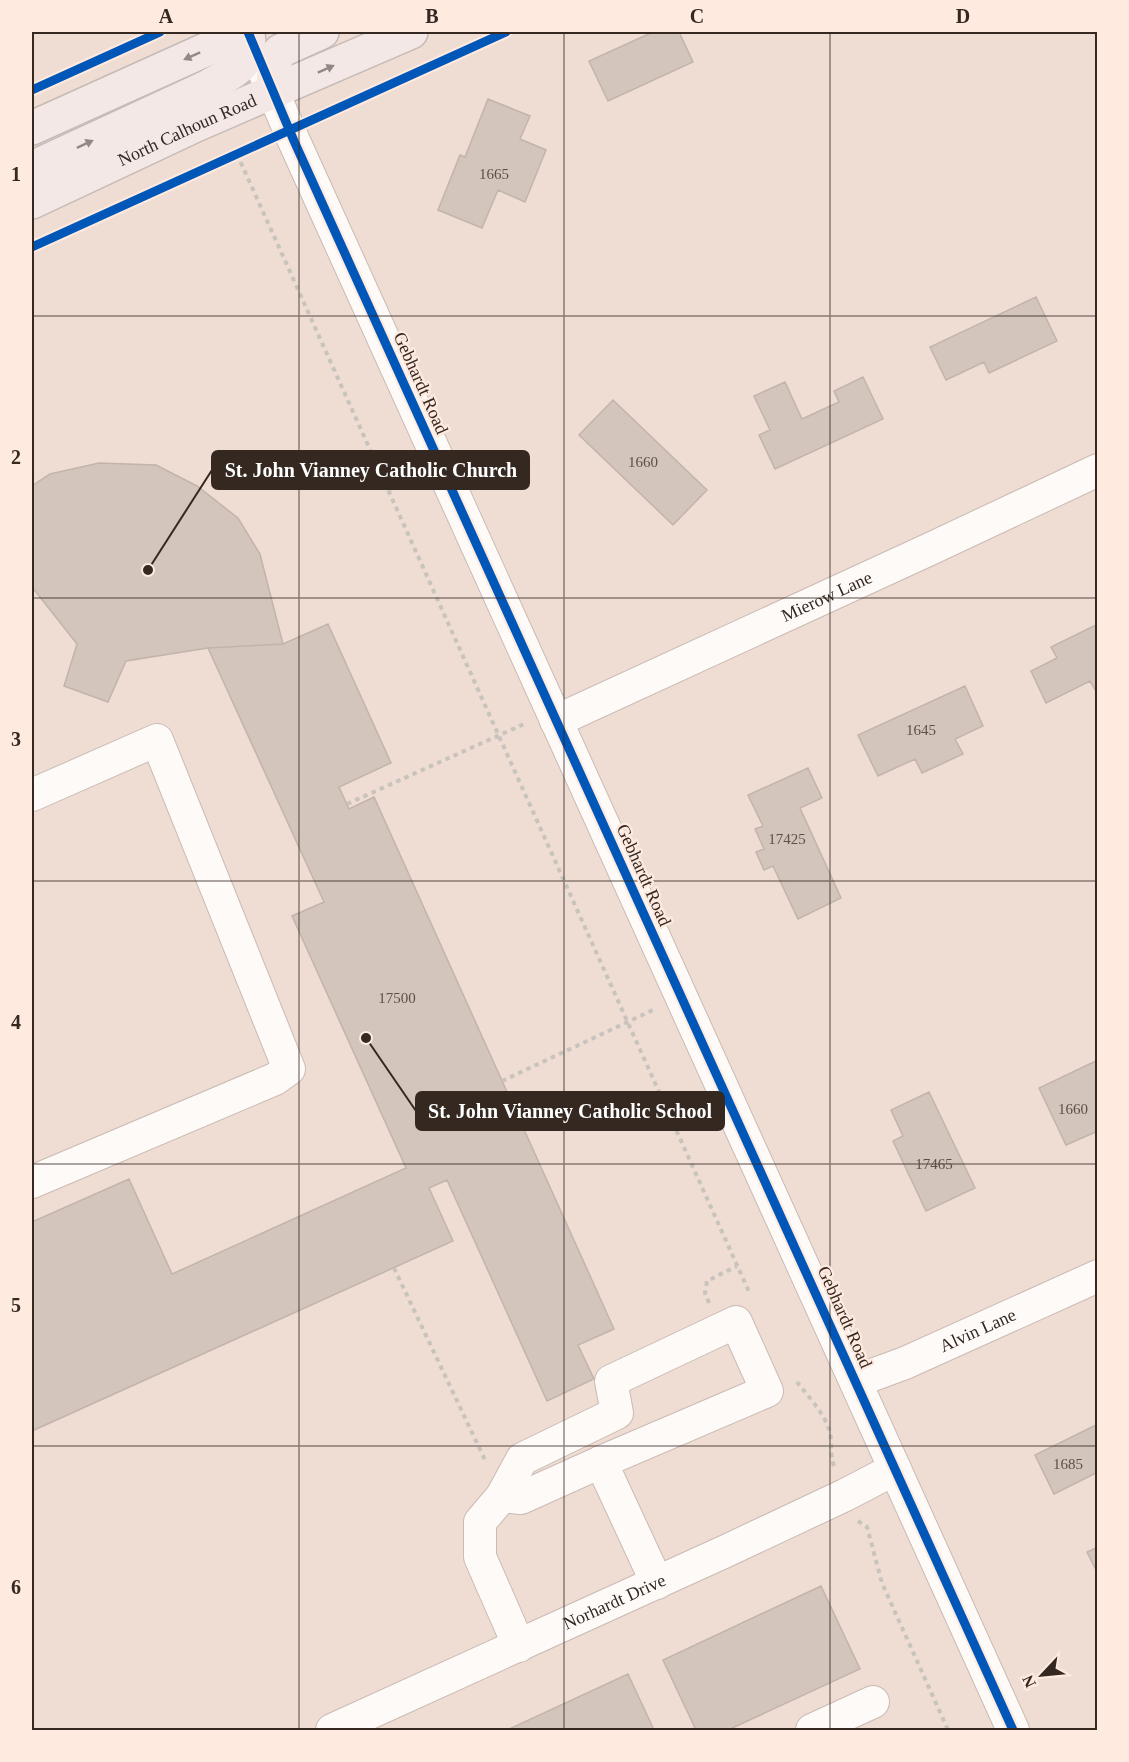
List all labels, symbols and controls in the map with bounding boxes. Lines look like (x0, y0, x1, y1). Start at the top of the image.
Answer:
text: A (159, 5, 174, 27)
text: B (425, 5, 439, 27)
text: C (690, 5, 704, 27)
text: D (956, 5, 970, 27)
one-way arrow (183, 51, 200, 60)
one-way arrow (317, 64, 335, 73)
street label: North Calhoun Road (115, 90, 259, 170)
one-way arrow (76, 139, 93, 148)
text: 1 (11, 163, 21, 185)
house number: 1665 (479, 166, 509, 182)
street label: Gebhardt Road (390, 329, 452, 437)
text: 2 (11, 446, 21, 468)
callout: St. John Vianney Catholic Church (212, 451, 529, 489)
house number: 1660 (628, 454, 658, 470)
text: St. John Vianney Catholic Church (225, 459, 517, 482)
street label: Mierow Lane (778, 567, 875, 626)
house number: 1645 (906, 722, 936, 738)
text: 3 (11, 728, 21, 750)
street label: Gebhardt Road (613, 821, 675, 929)
house number: 17425 (768, 831, 806, 847)
house number: 17500 (378, 990, 416, 1006)
text: 4 (11, 1011, 21, 1033)
callout: St. John Vianney Catholic School (416, 1092, 724, 1130)
text: St. John Vianney Catholic School (428, 1100, 712, 1123)
house number: 1660 (1058, 1101, 1088, 1117)
house number: 17465 (915, 1156, 953, 1172)
street label: Gebhardt Road (814, 1263, 876, 1371)
text: 5 (11, 1294, 21, 1316)
street label: Alvin Lane (936, 1304, 1019, 1356)
house number: 1685 (1053, 1456, 1083, 1472)
street label: Norhardt Drive (560, 1570, 669, 1634)
text: 6 (11, 1576, 21, 1598)
north arrow (1012, 1645, 1072, 1705)
text: N (1019, 1672, 1039, 1690)

